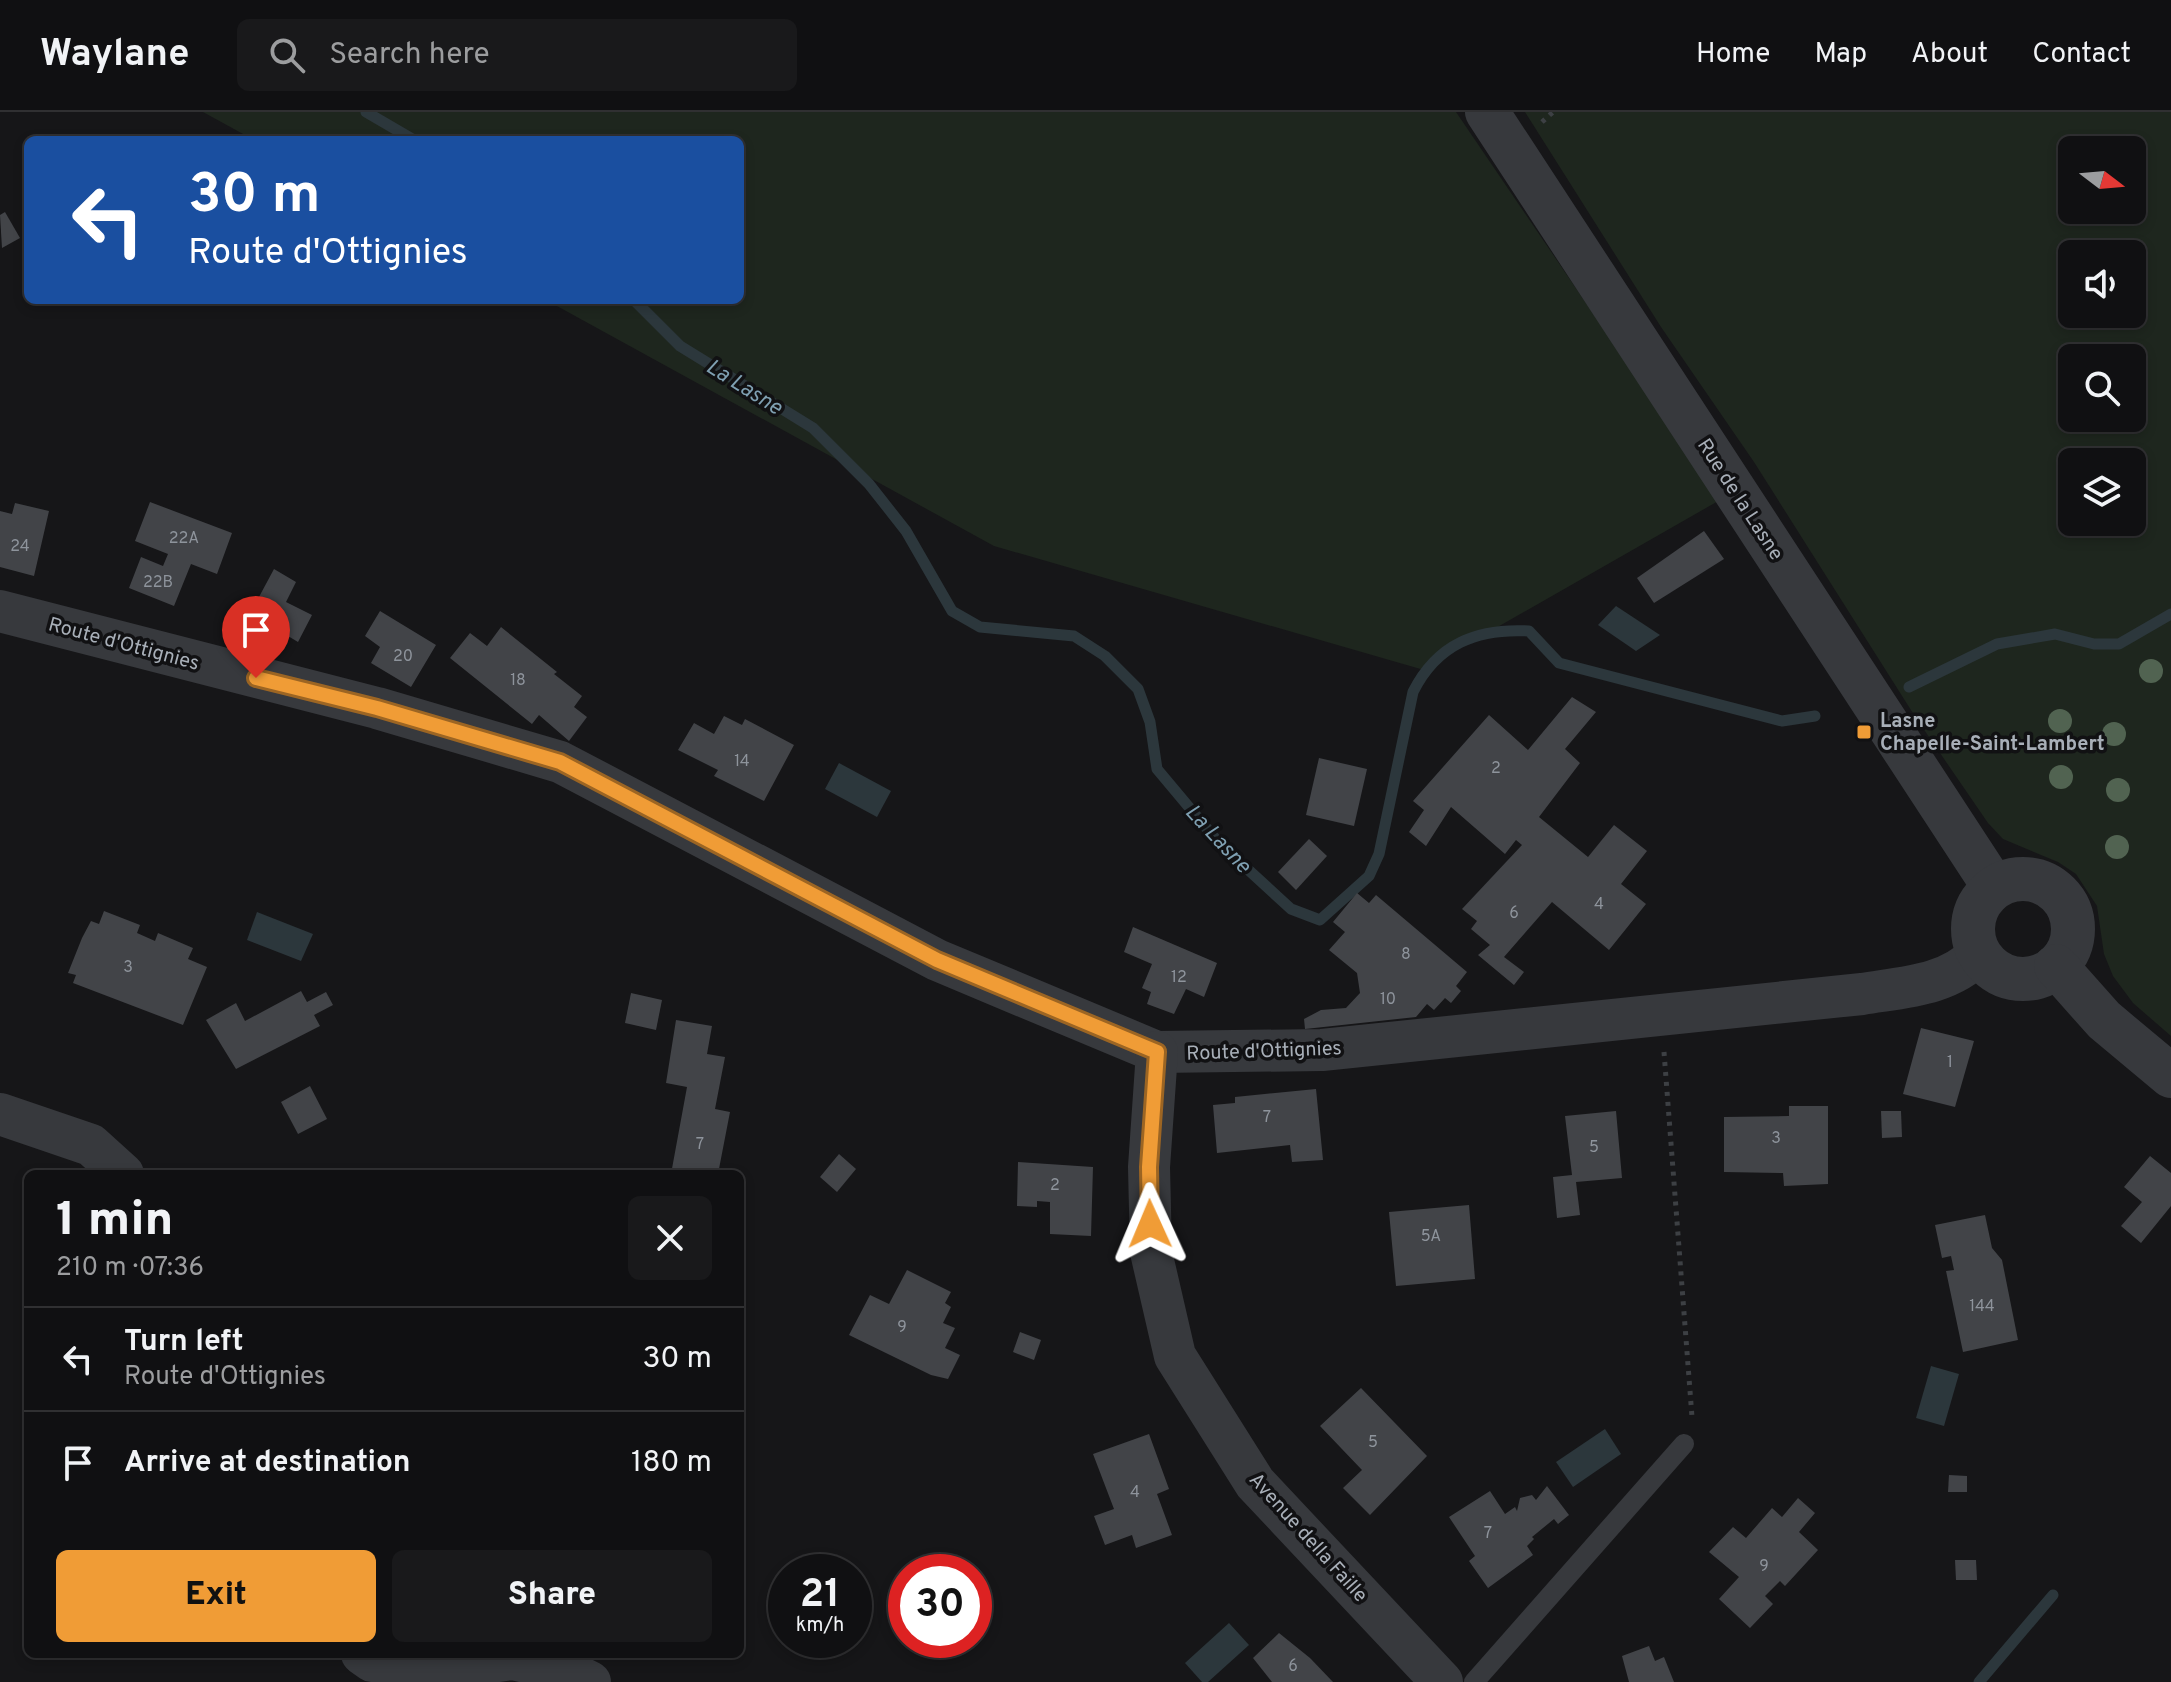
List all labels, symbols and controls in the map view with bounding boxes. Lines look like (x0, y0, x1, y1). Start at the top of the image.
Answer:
search box (237, 19, 797, 91)
text: Waylane (40, 31, 189, 80)
icon: search (265, 33, 309, 77)
text: Search here (329, 37, 490, 74)
text: Home (1696, 37, 1770, 73)
text: Map (1814, 37, 1867, 73)
text: About (1911, 37, 1988, 73)
text: Contact (2032, 37, 2131, 73)
north arrow (2058, 136, 2146, 224)
map controls (2058, 136, 2146, 536)
text: 30 m (188, 162, 321, 232)
icon: left (56, 168, 160, 272)
text: Route d'Ottignies (188, 231, 468, 277)
button: sound (2058, 240, 2146, 328)
button: search (2058, 344, 2146, 432)
water label: La Lasne (701, 354, 787, 422)
street label: Rue de la Lasne (1690, 434, 1788, 566)
button: layers (2058, 448, 2146, 536)
house number: 22A (169, 529, 199, 549)
house number: 24 (10, 537, 30, 557)
house number: 22B (143, 573, 173, 593)
pin (222, 596, 290, 678)
icon: arrive (234, 608, 278, 652)
street label: Route d'Ottignies (45, 612, 202, 678)
house number: 20 (393, 647, 413, 667)
house number: 18 (510, 671, 526, 691)
place label: Lasne Chapelle-Saint-Lambert (1880, 709, 2105, 758)
marker: Lasne Chapelle-Saint-Lambert (1855, 723, 1873, 741)
house number: 14 (734, 752, 750, 772)
house number: 2 (1491, 759, 1501, 779)
water label: La Lasne (1178, 800, 1256, 880)
house number: 4 (1594, 895, 1604, 915)
house number: 6 (1509, 904, 1519, 924)
house number: 8 (1401, 945, 1411, 965)
house number: 3 (123, 958, 133, 978)
house number: 12 (1171, 968, 1187, 988)
house number: 10 (1380, 990, 1396, 1010)
street label: Route d'Ottignies (1186, 1036, 1342, 1068)
house number: 1 (1947, 1053, 1953, 1073)
house number: 7 (1263, 1108, 1271, 1128)
house number: 3 (1771, 1129, 1781, 1149)
house number: 7 (696, 1135, 704, 1155)
house number: 5 (1589, 1138, 1599, 1158)
house number: 2 (1050, 1176, 1060, 1196)
position arrow (1108, 1182, 1192, 1266)
text: 1 min (56, 1192, 173, 1252)
button: close (628, 1196, 712, 1280)
house number: 5A (1421, 1227, 1441, 1247)
text: 210 m · 07:36 (56, 1252, 204, 1285)
house number: 144 (1969, 1297, 1995, 1317)
house number: 9 (897, 1318, 907, 1338)
text: Turn left (124, 1324, 244, 1361)
icon: left (56, 1337, 100, 1381)
text: 30 m (643, 1341, 712, 1378)
text: Route d'Ottignies (124, 1361, 326, 1394)
house number: 5 (1368, 1433, 1378, 1453)
icon: arrive (56, 1441, 100, 1485)
text: Arrive at destination (124, 1445, 410, 1482)
text: 180 m (631, 1445, 712, 1482)
street label: Avenue della Faille (1242, 1468, 1373, 1609)
house number: 4 (1130, 1483, 1140, 1503)
house number: 7 (1484, 1524, 1492, 1544)
button: Exit (56, 1550, 376, 1642)
button: Share (392, 1550, 712, 1642)
speed limit sign: 30 (888, 1554, 992, 1658)
house number: 9 (1759, 1557, 1769, 1577)
text: 21 (800, 1571, 840, 1621)
text: km/h (796, 1613, 844, 1639)
house number: 6 (1288, 1657, 1298, 1677)

